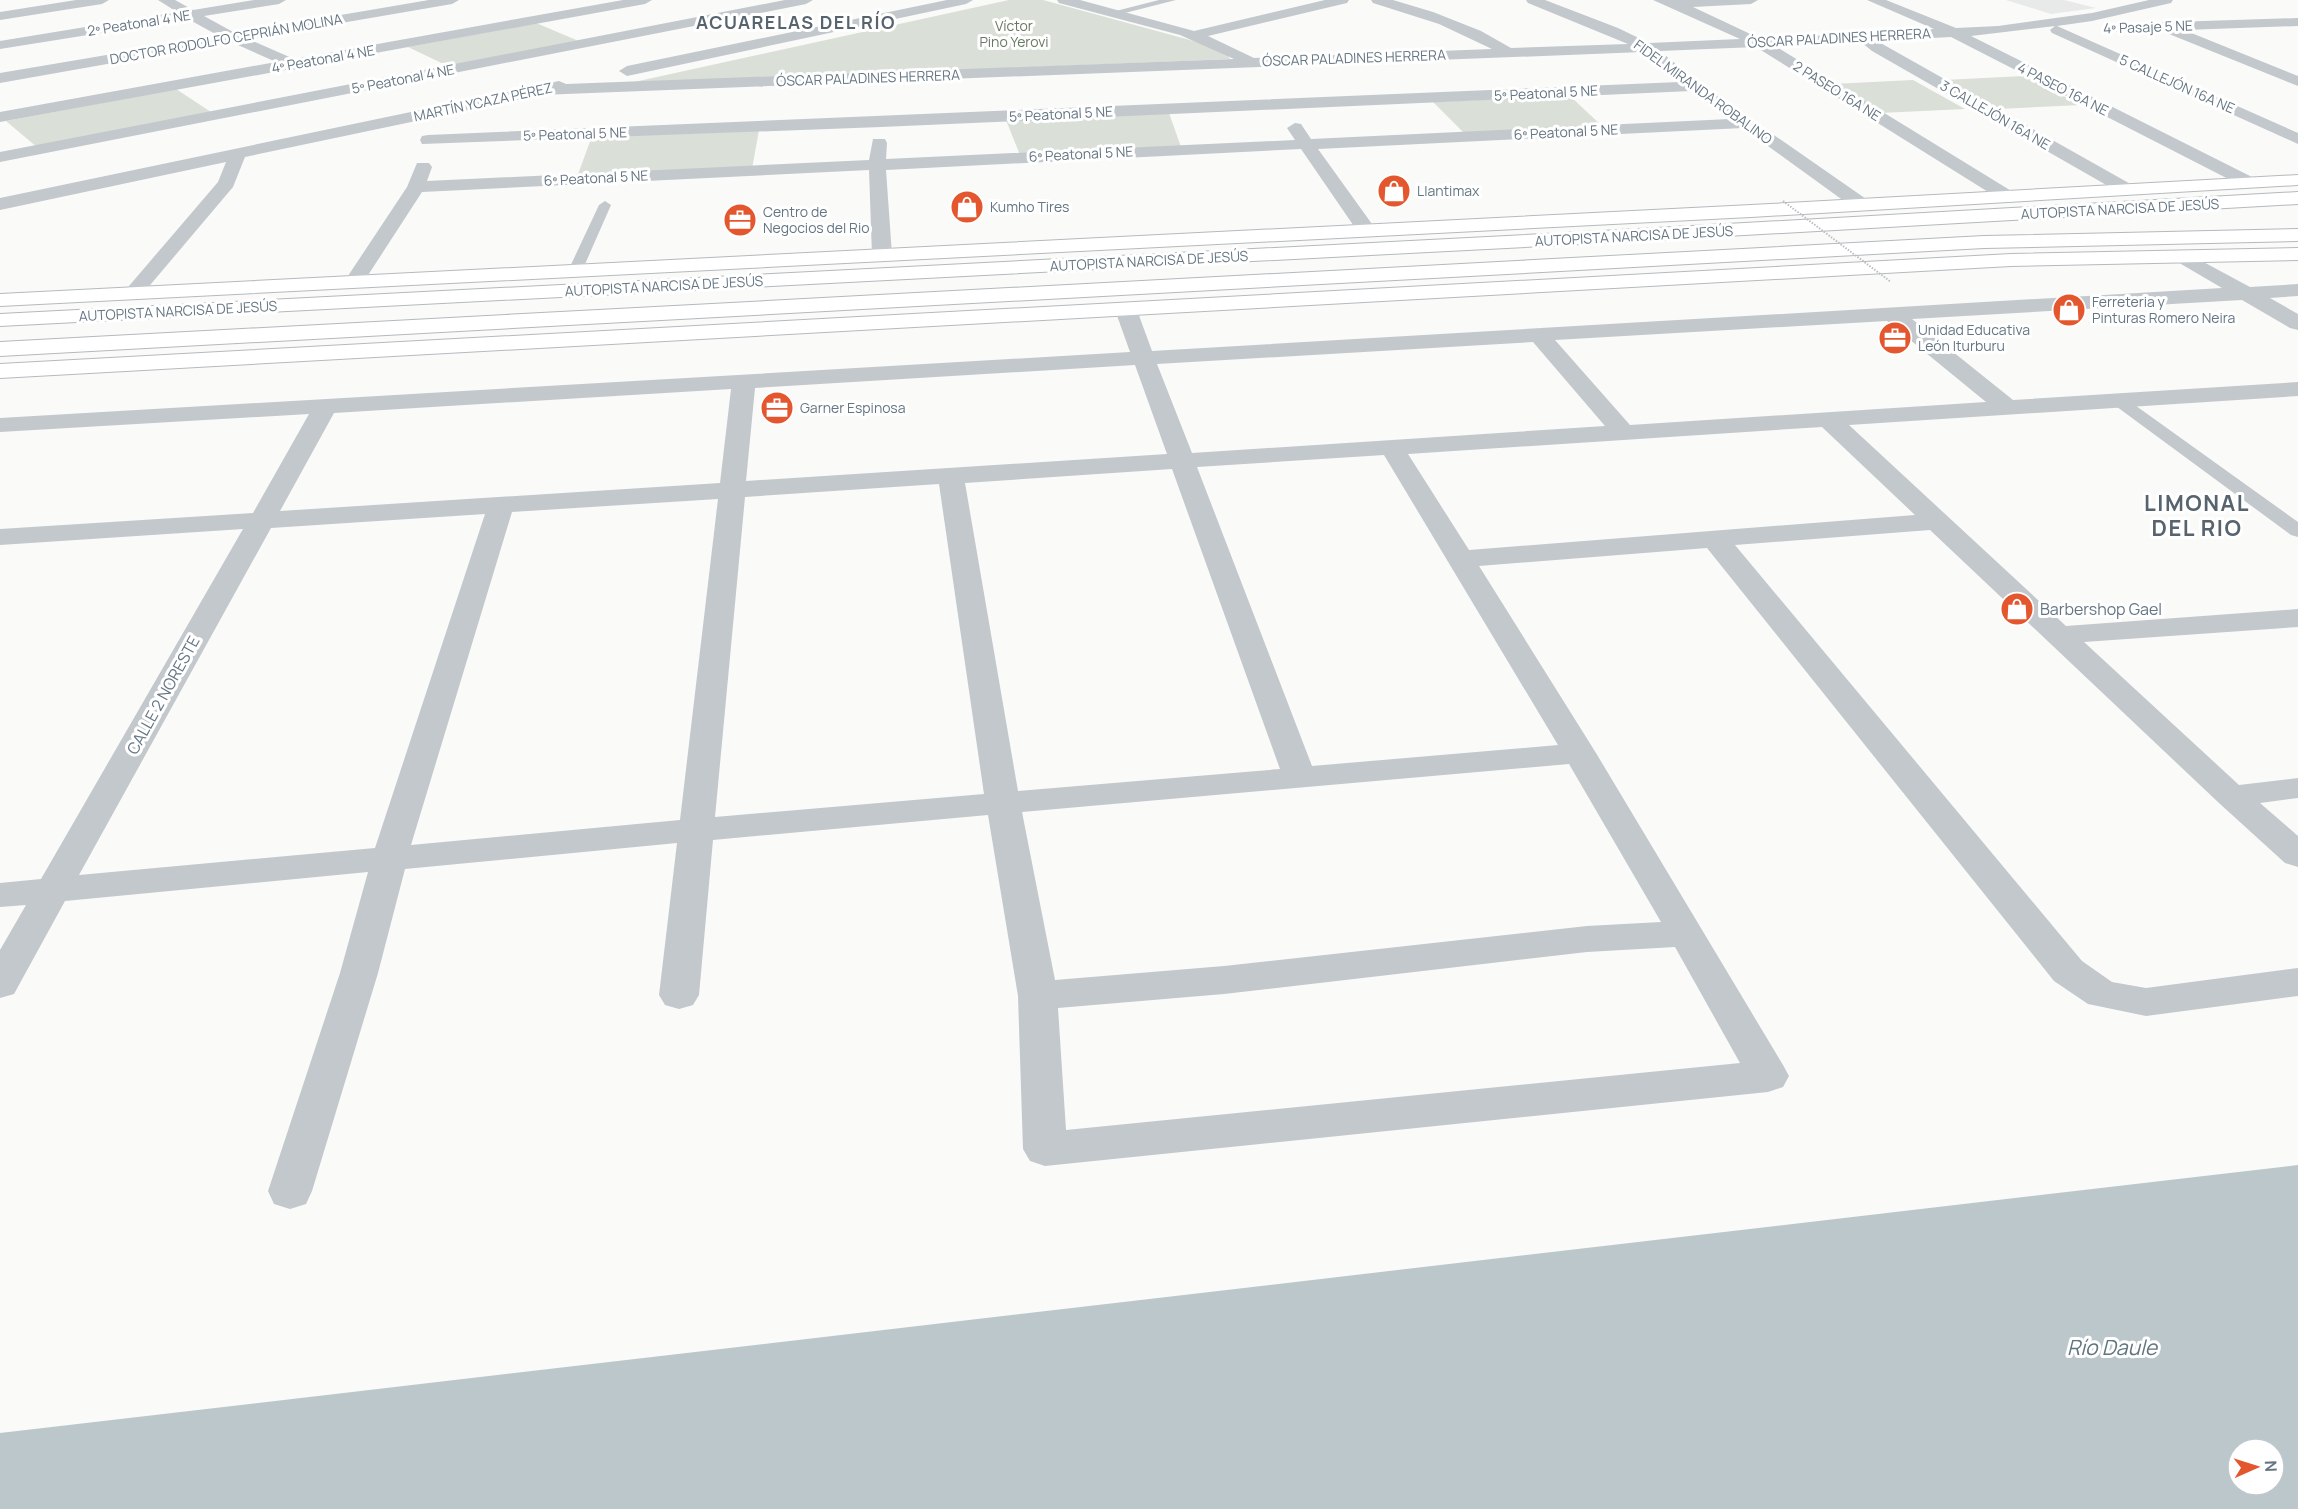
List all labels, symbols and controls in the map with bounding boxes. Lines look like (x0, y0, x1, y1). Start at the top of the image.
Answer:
street label: 2º Peatonal 4 NE (86, 5, 192, 40)
street label: DOCTOR RODOLFO CEPRIÁN MOLINA (108, 9, 344, 68)
district label: ACUARELAS DEL RÍO (696, 10, 896, 34)
street label: 4º Pasaje 5 NE (2103, 15, 2193, 38)
park label: Víctor Pino Yerovi (979, 16, 1049, 51)
street label: ÓSCAR PALADINES HERRERA (1747, 23, 1931, 52)
street label: FIDEL MIRANDA ROBALINO (1630, 35, 1776, 148)
street label: 4º Peatonal 4 NE (270, 40, 376, 77)
street label: ÓSCAR PALADINES HERRERA (1262, 45, 1446, 70)
street label: 5 CALLEJÓN 16A NE (2117, 50, 2238, 117)
street label: 2 PASEO 16A NE (1790, 56, 1885, 125)
street label: 4 PASEO 16A NE (2014, 57, 2112, 120)
street label: 5º Peatonal 4 NE (350, 59, 456, 98)
street label: ÓSCAR PALADINES HERRERA (776, 65, 960, 90)
street label: 3 CALLEJÓN 16A NE (1937, 75, 2054, 154)
street label: MARTÍN YCAZA PÉREZ (412, 78, 554, 126)
street label: 5º Peatonal 5 NE (1493, 80, 1598, 105)
street label: 5º Peatonal 5 NE (1008, 101, 1113, 126)
street label: 6º Peatonal 5 NE (1513, 119, 1619, 144)
street label: 5º Peatonal 5 NE (523, 122, 627, 145)
street label: 6º Peatonal 5 NE (1028, 141, 1134, 166)
street label: 6º Peatonal 5 NE (543, 165, 649, 190)
shop icon: Llantimax (1376, 173, 1412, 209)
place label: Llantimax (1417, 181, 1480, 200)
shop icon: Kumho Tires (949, 189, 985, 225)
street label: AUTOPISTA NARCISA DE JESÚS (2020, 194, 2220, 223)
place label: Kumho Tires (990, 197, 1069, 216)
office icon: Centro de Negocios del Rio (722, 202, 758, 238)
place label: Centro de Negocios del Rio (763, 202, 869, 237)
street label: AUTOPISTA NARCISA DE JESÚS (1534, 221, 1734, 250)
street label: AUTOPISTA NARCISA DE JESÚS (1049, 246, 1249, 275)
street label: AUTOPISTA NARCISA DE JESÚS (564, 271, 764, 300)
shop icon: Ferreteria y Pinturas Romero Neira (2051, 292, 2087, 328)
place label: Ferreteria y Pinturas Romero Neira (2092, 292, 2235, 327)
street label: AUTOPISTA NARCISA DE JESÚS (78, 296, 278, 325)
office icon: Unidad Educativa León Iturburu (1877, 320, 1913, 356)
place label: Unidad Educativa León Iturburu (1918, 320, 2030, 355)
office icon: Garner Espinosa (759, 390, 795, 426)
place label: Garner Espinosa (800, 398, 906, 417)
district label: LIMONAL DEL RIO (2144, 488, 2250, 543)
shop icon: Barbershop Gael (1999, 591, 2035, 627)
place label: Barbershop Gael (2040, 598, 2162, 620)
street label: CALLE 2 NORESTE (121, 632, 205, 758)
water label: Río Daule (2067, 1333, 2159, 1361)
north arrow (2226, 1437, 2286, 1497)
text: N (2260, 1460, 2282, 1473)

